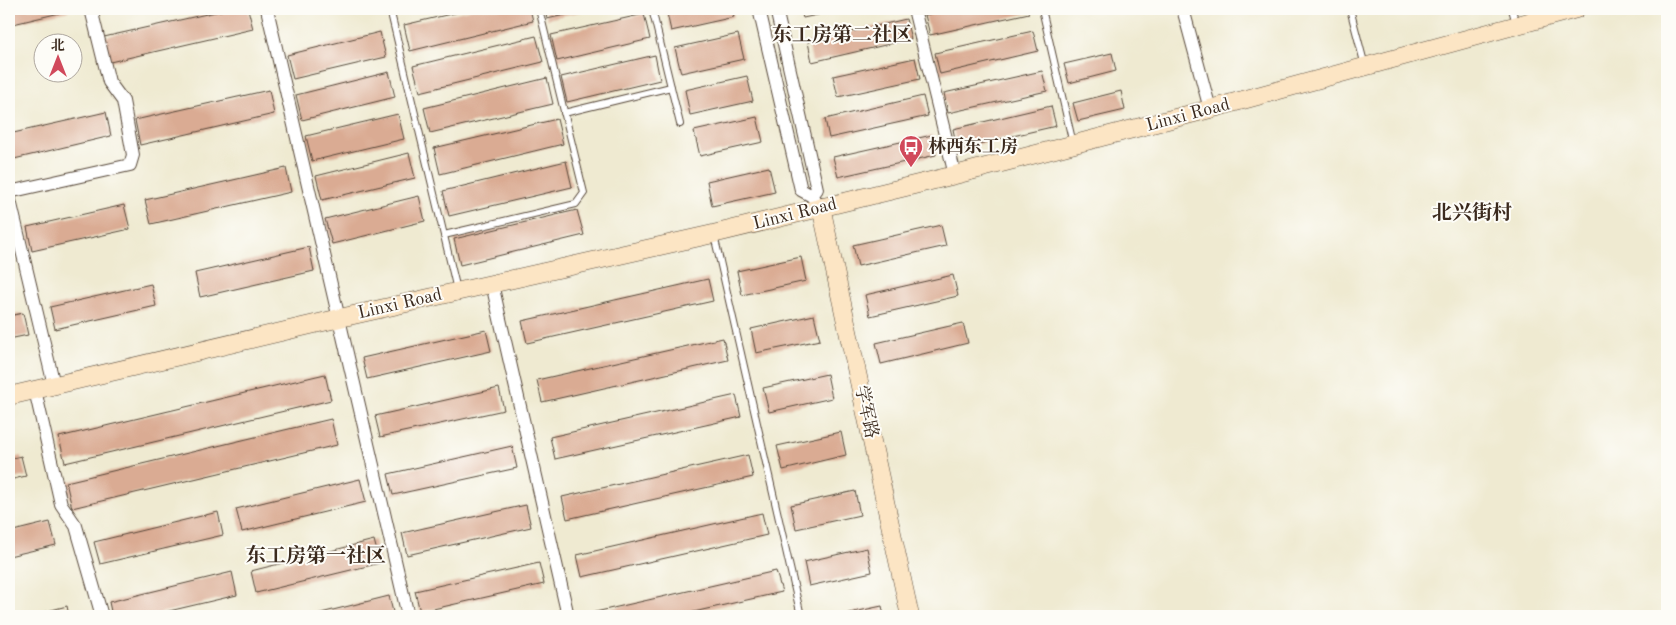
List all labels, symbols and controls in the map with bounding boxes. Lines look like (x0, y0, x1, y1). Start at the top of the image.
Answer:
district label: 东工房第二社区 (772, 23, 912, 46)
north arrow (32, 32, 82, 82)
text: 北 (51, 38, 65, 53)
street label: Linxi Road (1144, 95, 1232, 135)
bus stop icon: 林西东工房 (898, 134, 924, 168)
place label: 林西东工房 (928, 136, 1018, 156)
street label: Linxi Road (751, 195, 839, 233)
district label: 北兴街村 (1432, 201, 1512, 224)
street label: Linxi Road (356, 286, 444, 322)
street label: 学军路 (852, 383, 882, 440)
district label: 东工房第一社区 (246, 544, 386, 567)

